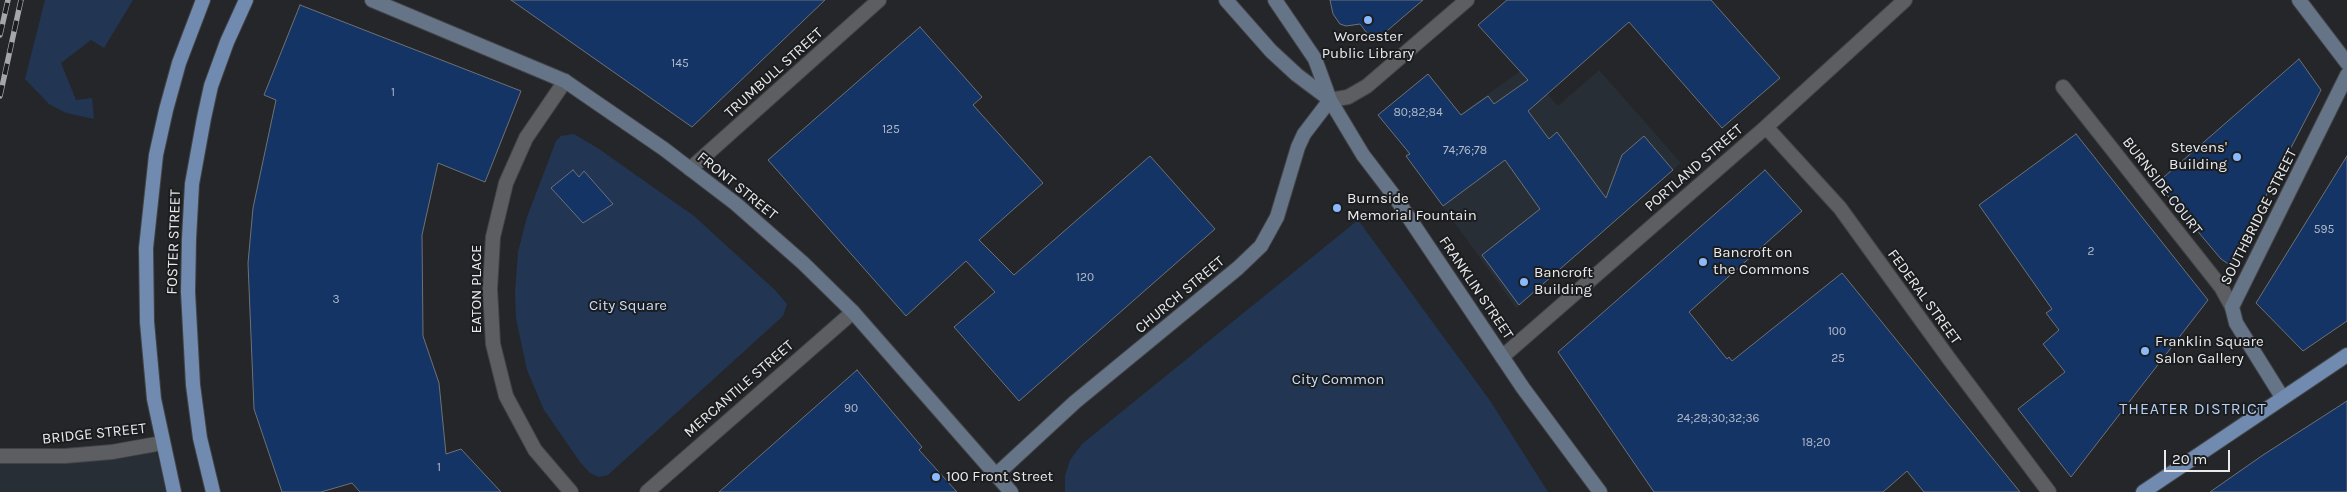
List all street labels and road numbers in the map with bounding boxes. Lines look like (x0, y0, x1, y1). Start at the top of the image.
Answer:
street label: TRUMBULL STREET (721, 24, 827, 122)
street label: PORTLAND STREET (1641, 120, 1747, 216)
street label: BURNSIDE COURT (2118, 134, 2206, 238)
street label: SOUTHBRIDGE STREET (2217, 146, 2301, 288)
street label: FRONT STREET (693, 148, 781, 224)
street label: FOSTER STREET (163, 189, 185, 295)
street label: FRANKLIN STREET (1435, 233, 1517, 343)
street label: EATON PLACE (468, 244, 486, 334)
street label: FEDERAL STREET (1883, 246, 1965, 348)
street label: CHURCH STREET (1132, 252, 1228, 338)
street label: MERCANTILE STREET (681, 337, 797, 441)
street label: BRIDGE STREET (41, 420, 147, 448)

